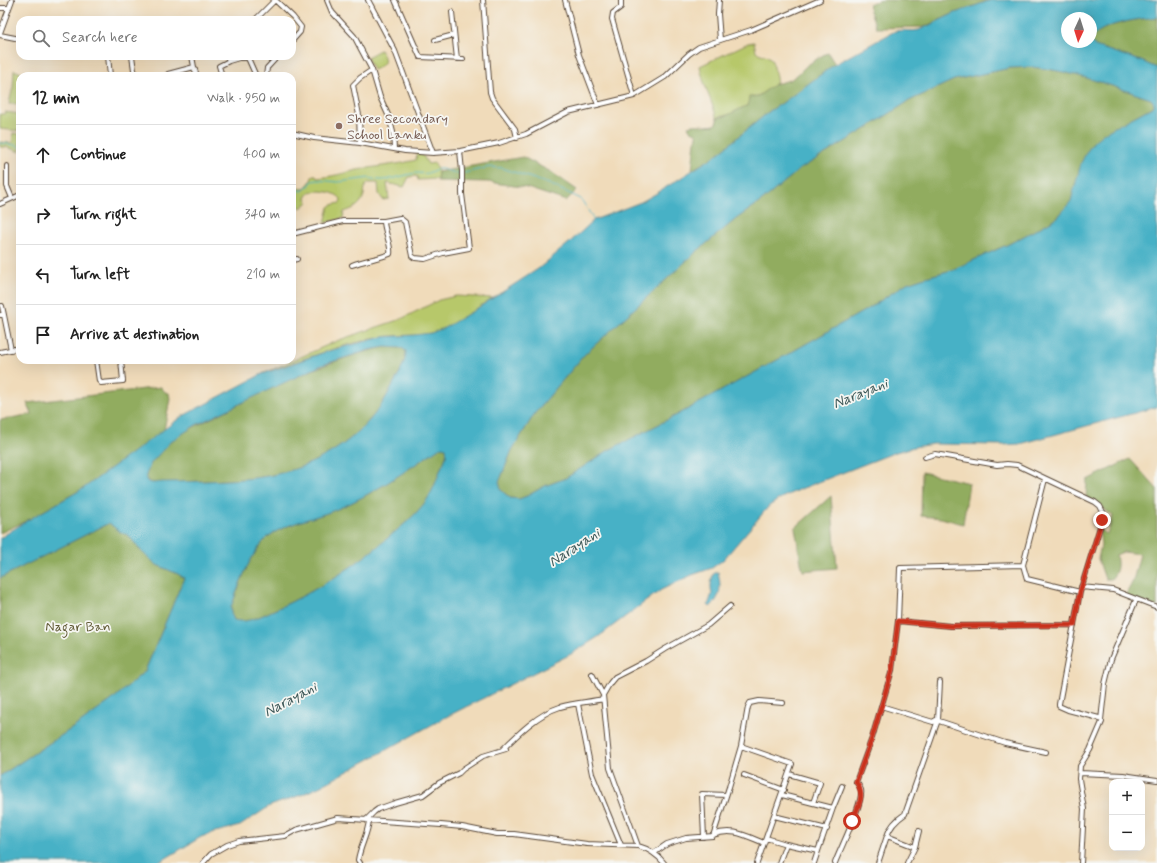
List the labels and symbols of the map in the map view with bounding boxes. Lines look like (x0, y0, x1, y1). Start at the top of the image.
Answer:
north arrow (1061, 12, 1097, 48)
place label: Shree Secondary School Lanku (347, 110, 448, 144)
marker: Shree Secondary School Lanku (334, 121, 344, 131)
water label: Narayani (830, 373, 892, 414)
route end (1093, 511, 1111, 529)
water label: Narayani (545, 523, 605, 572)
park label: Nagar Ban (45, 618, 111, 638)
water label: Narayani (260, 677, 322, 722)
route start (843, 812, 861, 830)

